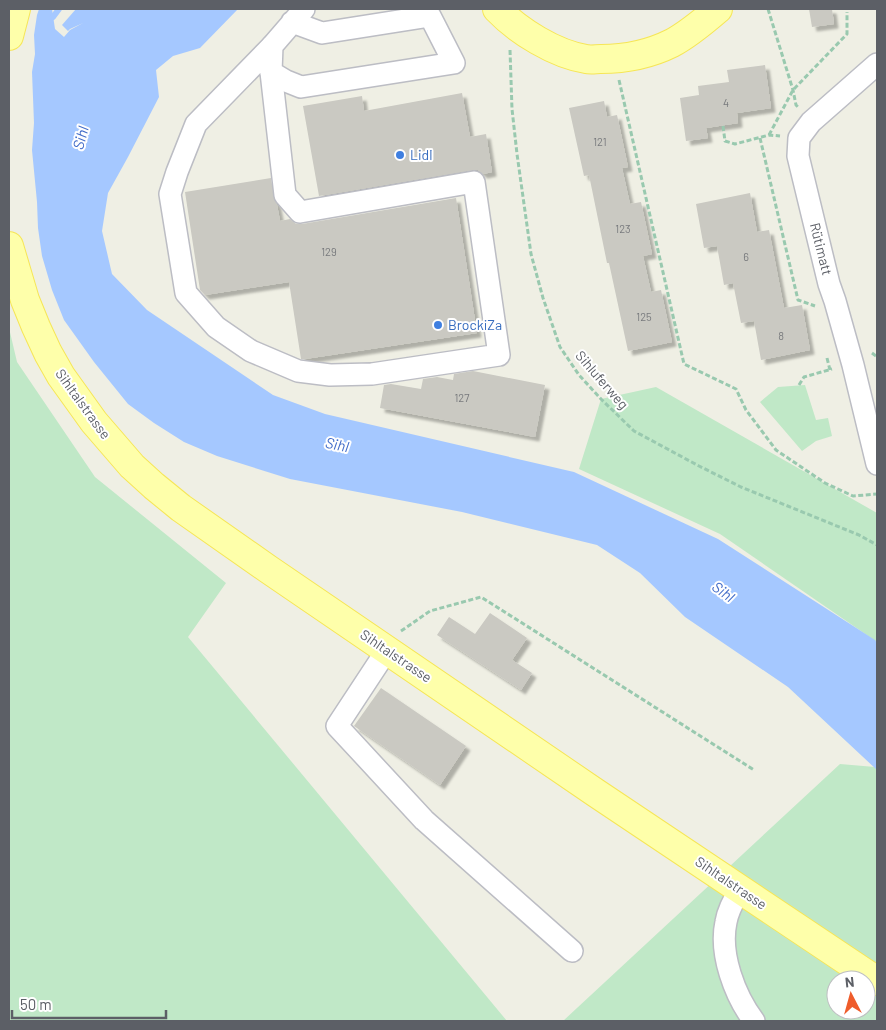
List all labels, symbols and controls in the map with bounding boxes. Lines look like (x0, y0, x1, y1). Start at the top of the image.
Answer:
house number: 4 (723, 96, 729, 109)
water label: Sihl (68, 123, 92, 151)
house number: 121 (593, 135, 607, 148)
place label: Lidl (410, 146, 432, 163)
marker: Lidl (394, 149, 406, 161)
street label: Rütimatt (807, 221, 836, 277)
house number: 123 (615, 222, 631, 235)
house number: 129 (321, 245, 337, 258)
house number: 6 (743, 250, 749, 263)
house number: 125 (636, 310, 652, 323)
place label: BrockiZa (448, 316, 502, 333)
marker: BrockiZa (432, 319, 444, 331)
house number: 8 (778, 329, 784, 342)
street label: Sihluferweg (572, 347, 632, 412)
street label: Sihltalstrasse (52, 365, 115, 442)
house number: 127 (455, 391, 469, 404)
water label: Sihl (324, 433, 351, 455)
water label: Sihl (709, 577, 739, 606)
street label: Sihltalstrasse (357, 625, 435, 686)
street label: Sihltalstrasse (692, 852, 770, 913)
north arrow (826, 970, 876, 1020)
text: N (844, 973, 855, 991)
scale bar (12, 988, 166, 1020)
text: 50 m (20, 995, 52, 1013)

